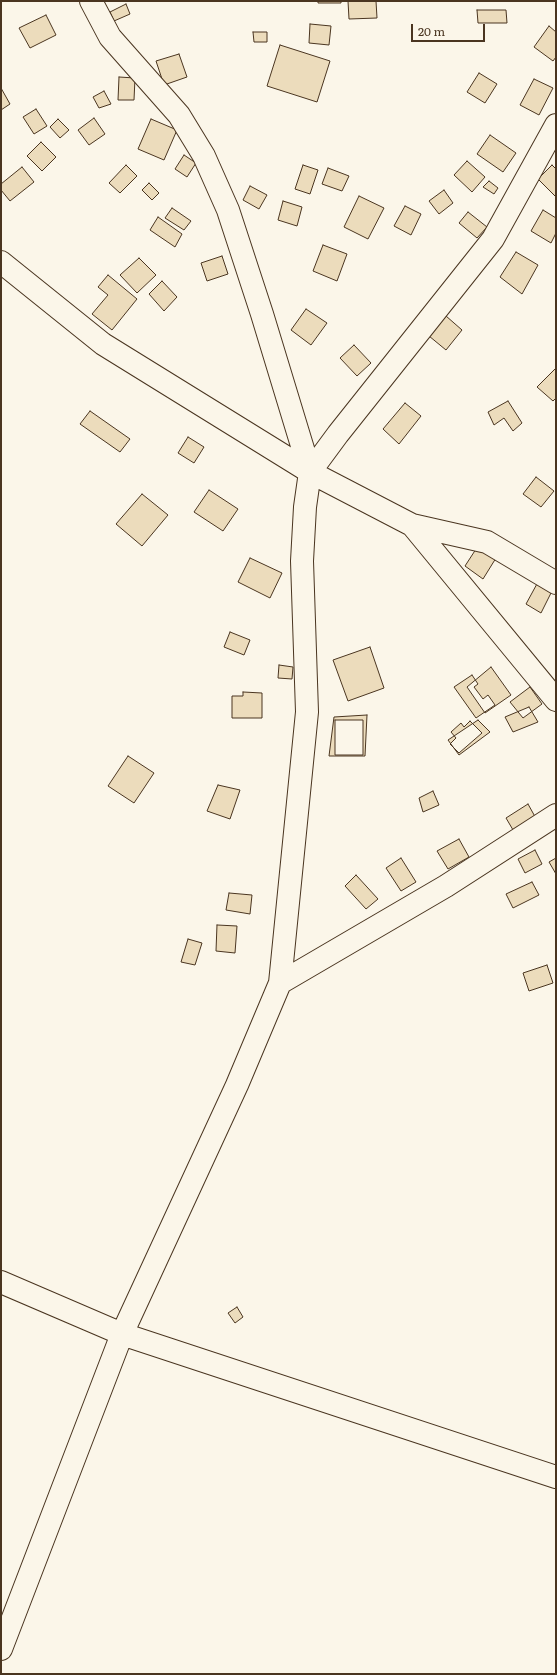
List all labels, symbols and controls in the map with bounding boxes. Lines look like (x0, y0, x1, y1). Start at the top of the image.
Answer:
scale bar (413, 16, 487, 42)
text: 20 m (418, 22, 445, 40)

